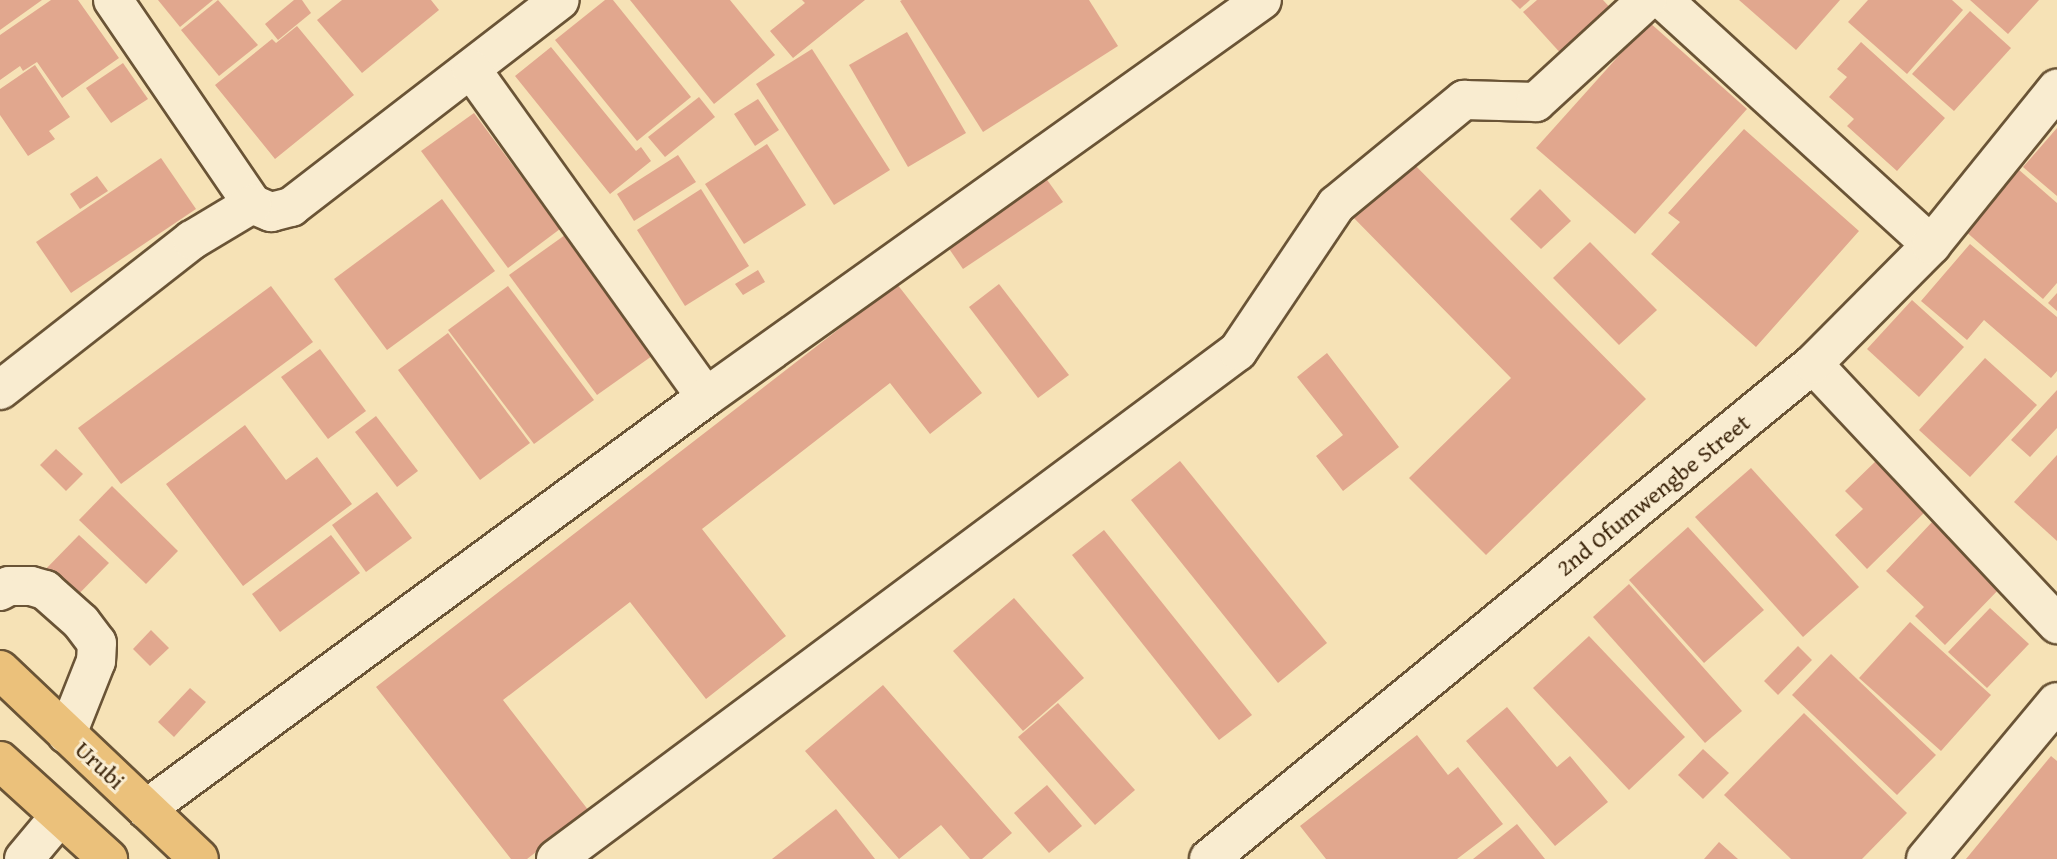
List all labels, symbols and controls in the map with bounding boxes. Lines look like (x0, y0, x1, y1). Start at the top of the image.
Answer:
street label: 2nd Ofumwengbe Street (1550, 408, 1756, 582)
street label: Urubi (69, 735, 131, 795)

